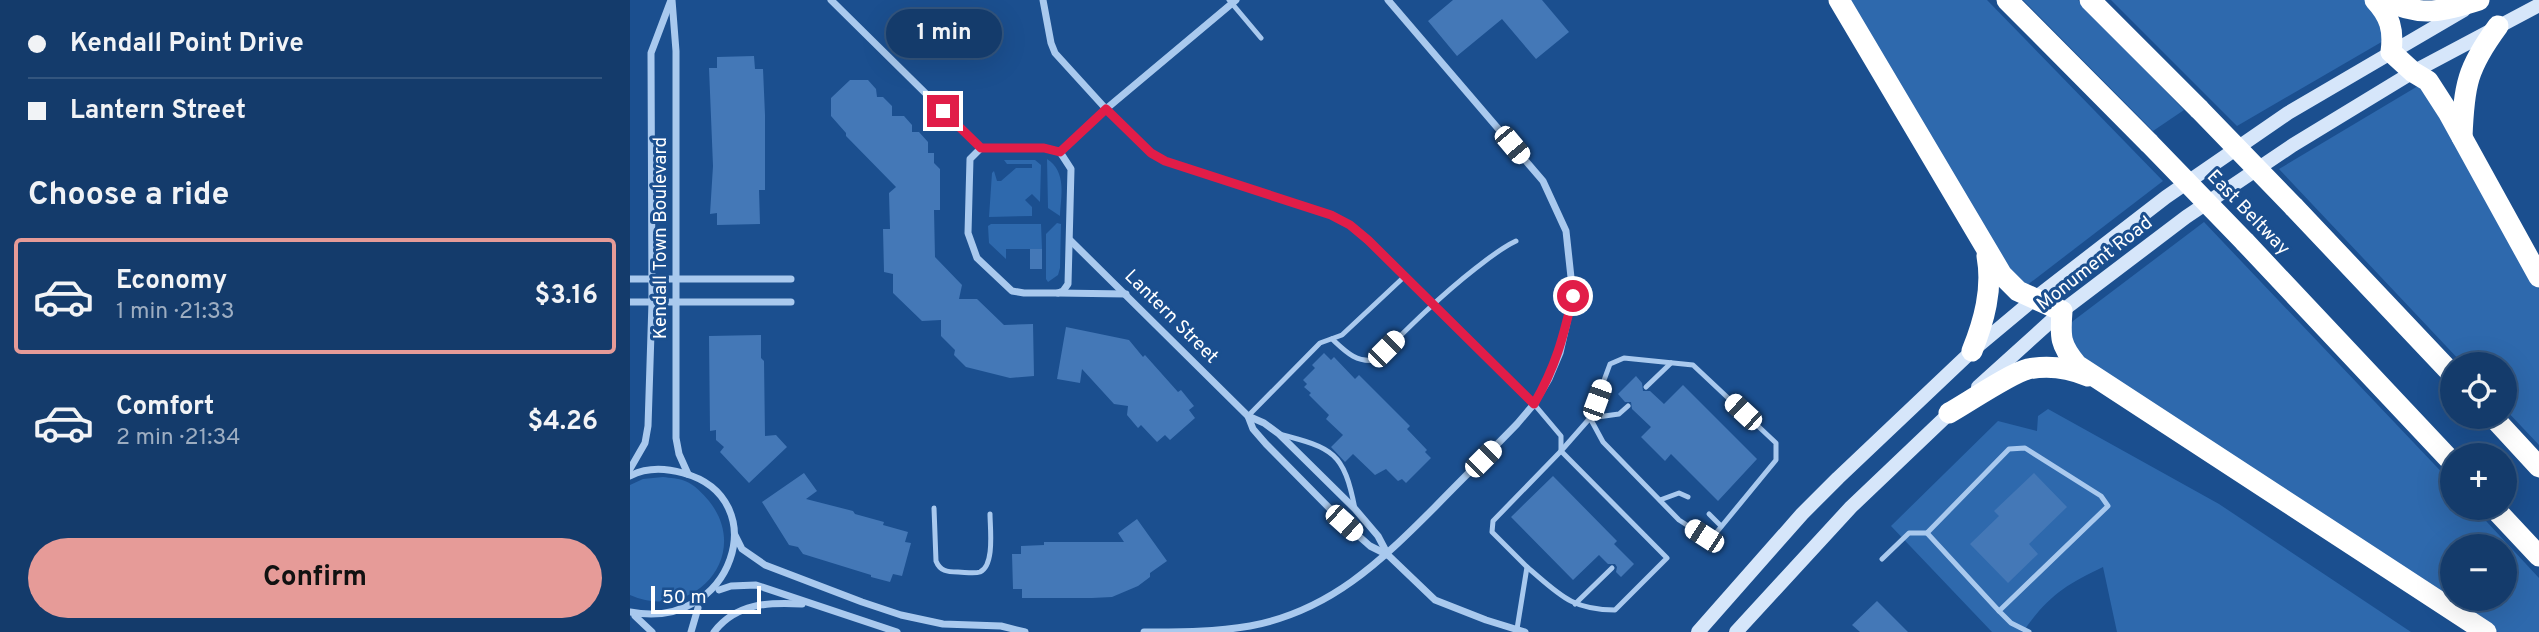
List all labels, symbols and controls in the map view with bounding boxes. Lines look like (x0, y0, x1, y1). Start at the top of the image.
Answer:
callout: 1 min (885, 10, 1001, 58)
text: 1 min (916, 19, 972, 48)
text: Kendall Point Drive (70, 28, 304, 61)
text: Lantern Street (70, 95, 246, 128)
route end (927, 95, 959, 127)
car (1491, 122, 1534, 168)
street label: Kendall Town Boulevard (649, 137, 673, 339)
street label: East Beltway (2201, 165, 2295, 261)
text: Choose a ride (28, 176, 229, 216)
street label: Monument Road (2032, 211, 2158, 317)
icon: car (32, 265, 95, 328)
text: Economy (116, 265, 227, 298)
street label: Lantern Street (1119, 265, 1223, 369)
text: $3.16 (535, 280, 598, 313)
route start (1557, 280, 1589, 312)
text: 1 min · 21:33 (116, 298, 235, 327)
car (1364, 327, 1409, 371)
map controls (2440, 352, 2517, 611)
button: locate (2440, 352, 2517, 429)
car (1580, 377, 1615, 423)
car (1721, 390, 1766, 434)
icon: car (32, 391, 95, 454)
text: Comfort (116, 391, 214, 424)
text: $4.26 (527, 406, 598, 439)
text: 2 min · 21:34 (116, 424, 241, 453)
car (1461, 437, 1506, 481)
button: + (2440, 443, 2517, 520)
car (1322, 501, 1367, 545)
car (1681, 516, 1728, 556)
button: − (2440, 534, 2517, 611)
button: Confirm (28, 538, 602, 618)
scale bar (651, 583, 761, 615)
text: 50 m (662, 586, 707, 610)

